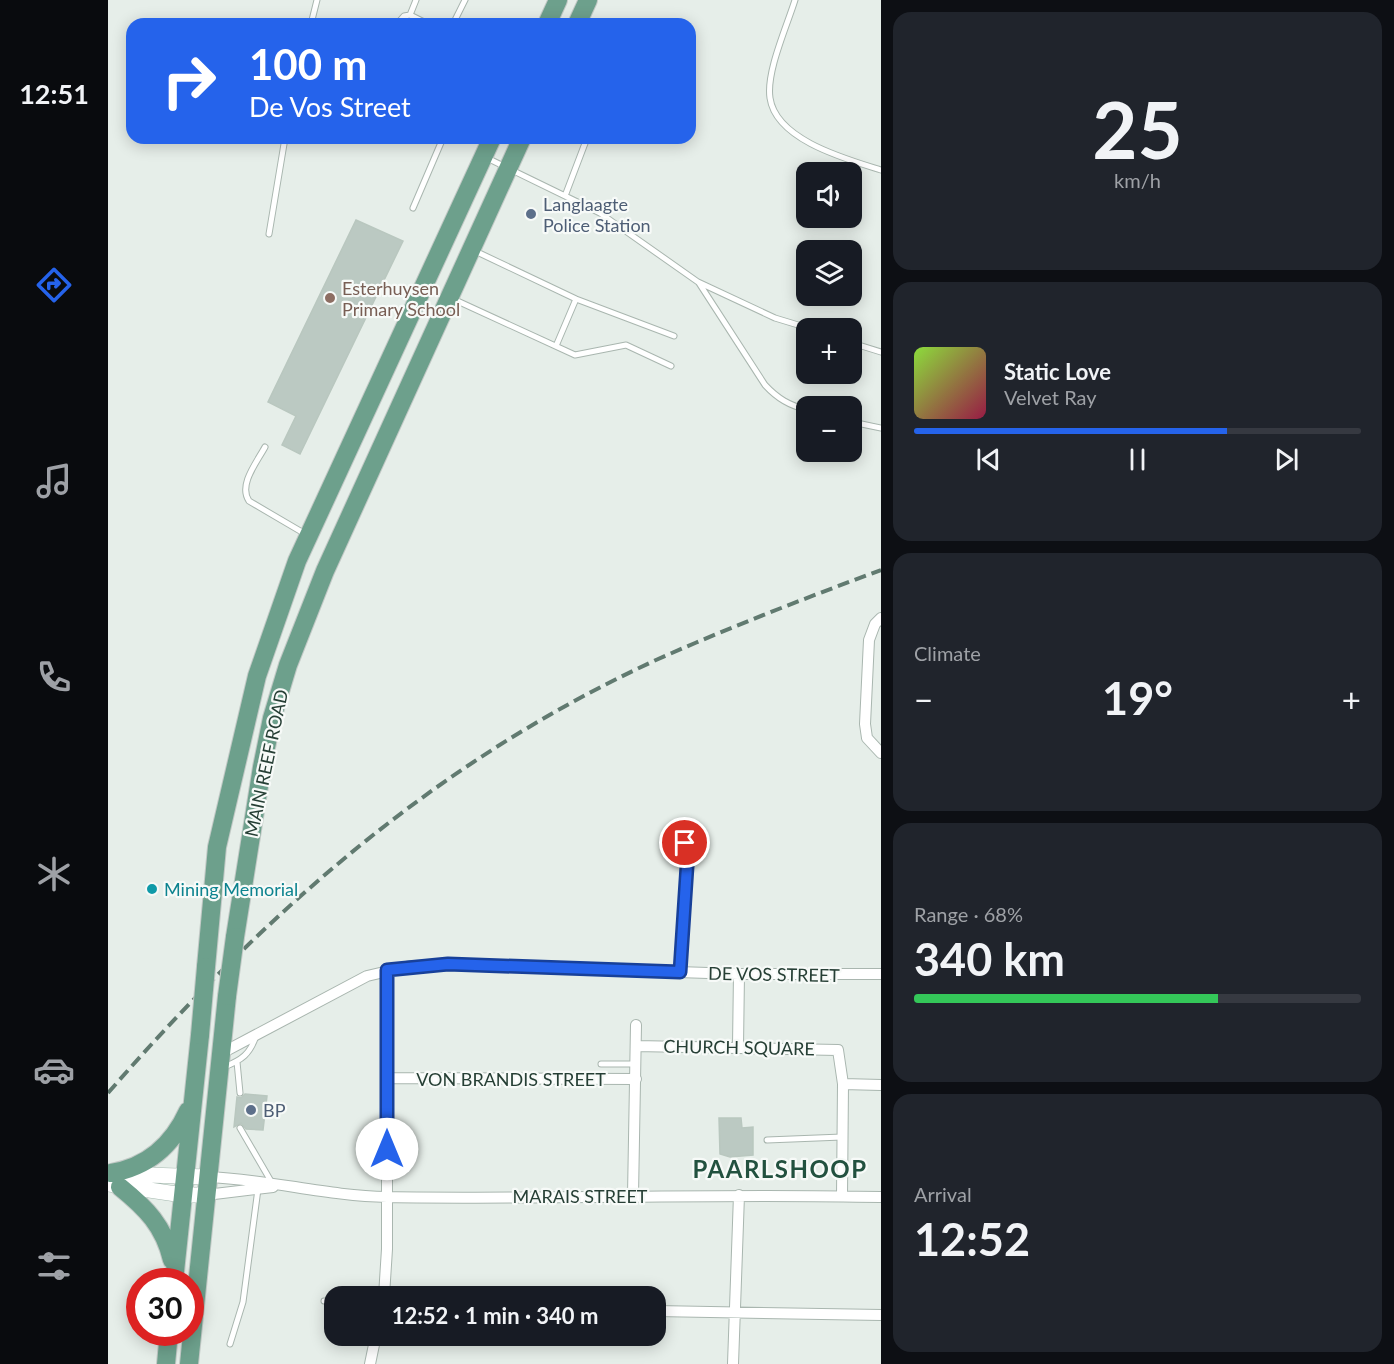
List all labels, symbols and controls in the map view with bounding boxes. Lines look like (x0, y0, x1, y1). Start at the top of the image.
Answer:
text: 100 m (249, 39, 367, 89)
icon: right (150, 42, 228, 120)
text: 12:51 (19, 77, 89, 110)
text: 25 (1092, 82, 1183, 176)
text: De Vos Street (249, 90, 411, 123)
map controls (796, 162, 862, 462)
button: sound (796, 162, 862, 228)
text: km/h (1114, 168, 1161, 192)
place label: Langlaagte Police Station (543, 193, 651, 236)
marker: Langlaagte Police Station (524, 207, 538, 221)
button: layers (796, 240, 862, 306)
icon: directions (33, 264, 75, 306)
place label: Esterhuysen Primary School (342, 277, 460, 320)
marker: Esterhuysen Primary School (323, 291, 337, 305)
button: + (796, 318, 862, 384)
text: Static Love (1004, 358, 1111, 385)
text: Velvet Ray (1004, 385, 1097, 409)
button: − (796, 396, 862, 462)
icon: previous (972, 443, 1005, 476)
icon: pause (1121, 443, 1154, 476)
icon: next (1270, 443, 1303, 476)
icon: music (33, 460, 75, 502)
text: Climate (914, 641, 981, 665)
icon: phone (33, 656, 75, 698)
text: 19° (1102, 671, 1173, 725)
text: − (914, 679, 933, 719)
text: + (1342, 679, 1361, 719)
street label: MAIN REEF ROAD (240, 687, 292, 839)
pin (659, 817, 710, 868)
icon: arrive (668, 826, 701, 859)
icon: climate (33, 853, 75, 895)
place label: Mining Memorial (164, 878, 298, 900)
marker: Mining Memorial (145, 882, 159, 896)
text: Range · 68% (914, 902, 1023, 926)
text: 340 km (914, 932, 1065, 986)
street label: DE VOS STREET (708, 962, 840, 986)
street label: CHURCH SQUARE (663, 1035, 815, 1059)
icon: car (33, 1049, 75, 1091)
street label: VON BRANDIS STREET (416, 1068, 606, 1090)
place label: BP (263, 1099, 286, 1121)
marker: BP (244, 1103, 258, 1117)
position arrow (355, 1117, 419, 1181)
district label: PAARLSHOOP (692, 1154, 868, 1183)
text: Arrival (914, 1182, 972, 1206)
street label: MARAIS STREET (513, 1185, 648, 1207)
text: 12:52 (914, 1212, 1030, 1266)
icon: filters (33, 1245, 75, 1287)
speed limit sign: 30 (126, 1268, 204, 1346)
text: 12:52 · 1 min · 340 m (392, 1302, 598, 1329)

